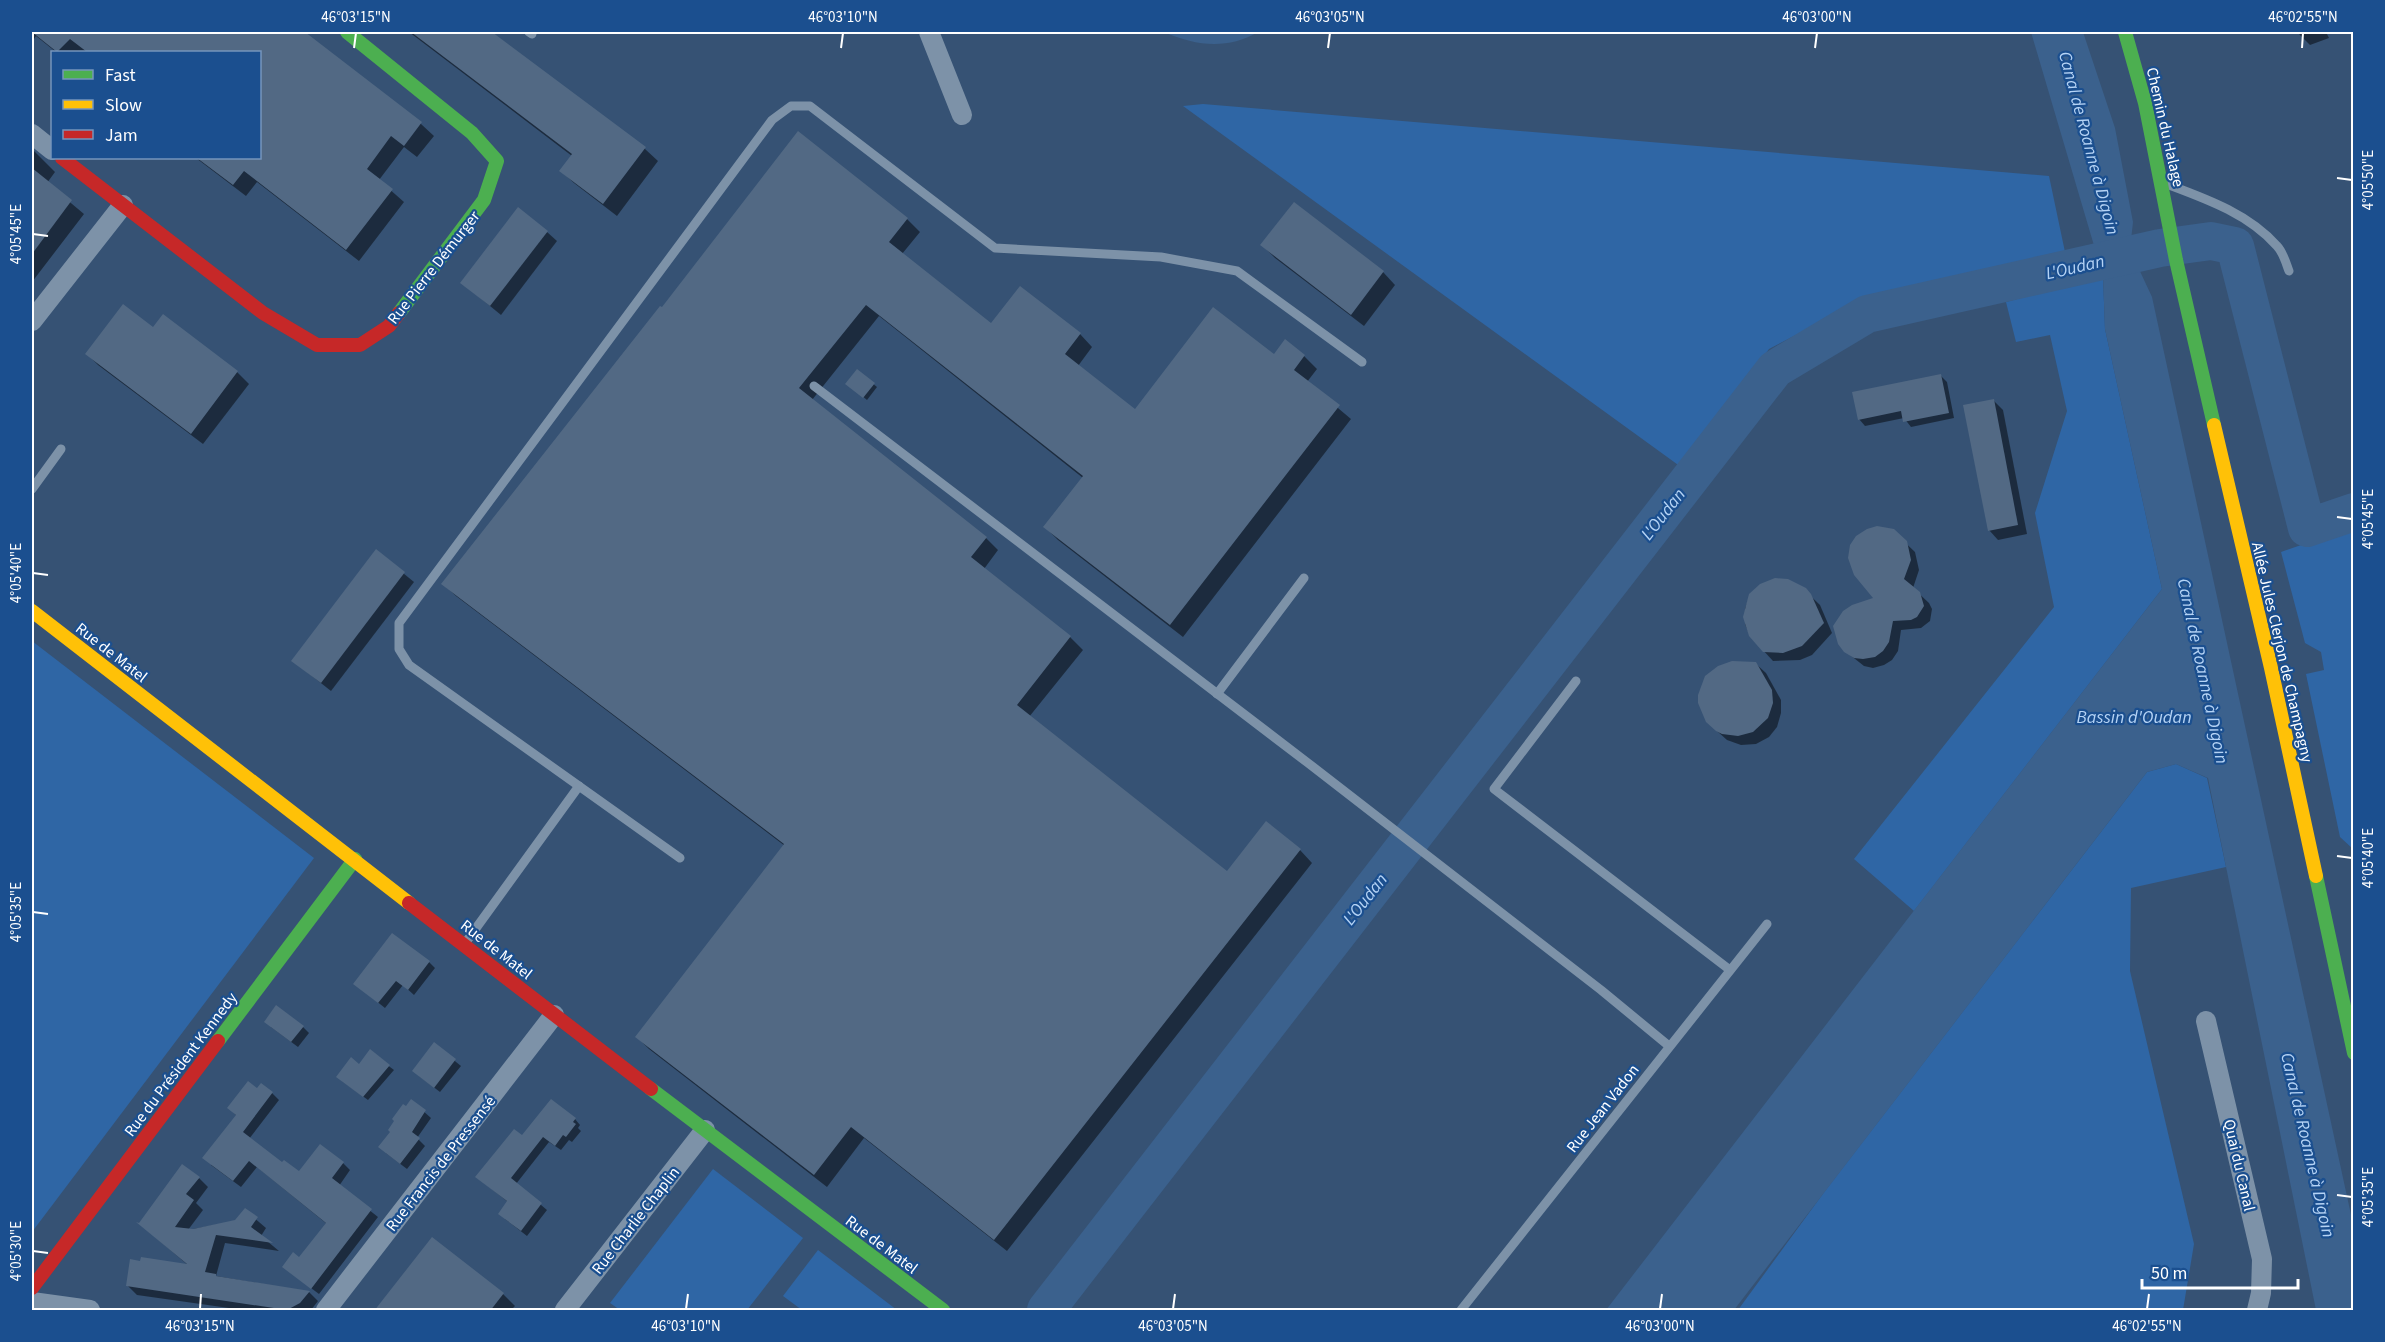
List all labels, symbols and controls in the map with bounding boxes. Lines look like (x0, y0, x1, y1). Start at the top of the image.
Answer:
text: 46°03'15"N (321, 7, 391, 28)
text: 46°03'10"N (808, 7, 878, 28)
text: 46°03'05"N (1295, 7, 1365, 28)
text: 46°03'00"N (1782, 7, 1852, 28)
text: 46°02'55"N (2268, 7, 2338, 28)
water label: Canal de Roanne à Digoin (2052, 49, 2125, 238)
legend (51, 51, 261, 159)
text: Fast (105, 63, 136, 88)
street label: Chemin du Halage (2141, 65, 2189, 189)
text: Slow (105, 93, 142, 118)
text: Jam (105, 123, 138, 148)
text: 4°05'50"E (2358, 150, 2379, 210)
text: 4°05'45"E (6, 204, 27, 264)
street label: Rue Pierre Démurger (383, 206, 485, 329)
water label: L'Oudan (2043, 249, 2107, 286)
water label: L'Oudan (1635, 483, 1692, 546)
text: 4°05'45"E (2358, 489, 2379, 549)
street label: Allée Jules Clerjon de Champagny (2246, 540, 2318, 765)
text: 4°05'40"E (6, 543, 27, 603)
water label: Canal de Roanne à Digoin (2171, 576, 2234, 766)
street label: Rue de Matel (71, 618, 152, 688)
water label: Bassin d'Oudan (2076, 705, 2192, 730)
text: 4°05'40"E (2358, 828, 2379, 888)
water label: L'Oudan (1337, 868, 1394, 931)
text: 4°05'35"E (6, 882, 27, 942)
street label: Rue de Matel (456, 915, 537, 985)
street label: Rue du Président Kennedy (119, 987, 243, 1141)
water label: Canal de Roanne à Digoin (2274, 1050, 2341, 1240)
street label: Rue Jean Vadon (1561, 1060, 1644, 1157)
street label: Rue Francis de Pressensé (381, 1091, 501, 1236)
street label: Quai du Canal (2218, 1117, 2260, 1213)
street label: Rue Charlie Chaplin (587, 1162, 685, 1279)
text: 4°05'35"E (2358, 1167, 2379, 1227)
street label: Rue de Matel (841, 1210, 922, 1279)
text: 4°05'30"E (6, 1221, 27, 1281)
scale bar (2142, 1252, 2298, 1290)
text: 50 m (2151, 1261, 2187, 1286)
text: 46°03'15"N (165, 1316, 235, 1337)
text: 46°03'10"N (651, 1316, 721, 1337)
text: 46°03'05"N (1138, 1316, 1208, 1337)
text: 46°03'00"N (1625, 1316, 1695, 1337)
text: 46°02'55"N (2112, 1316, 2182, 1337)

